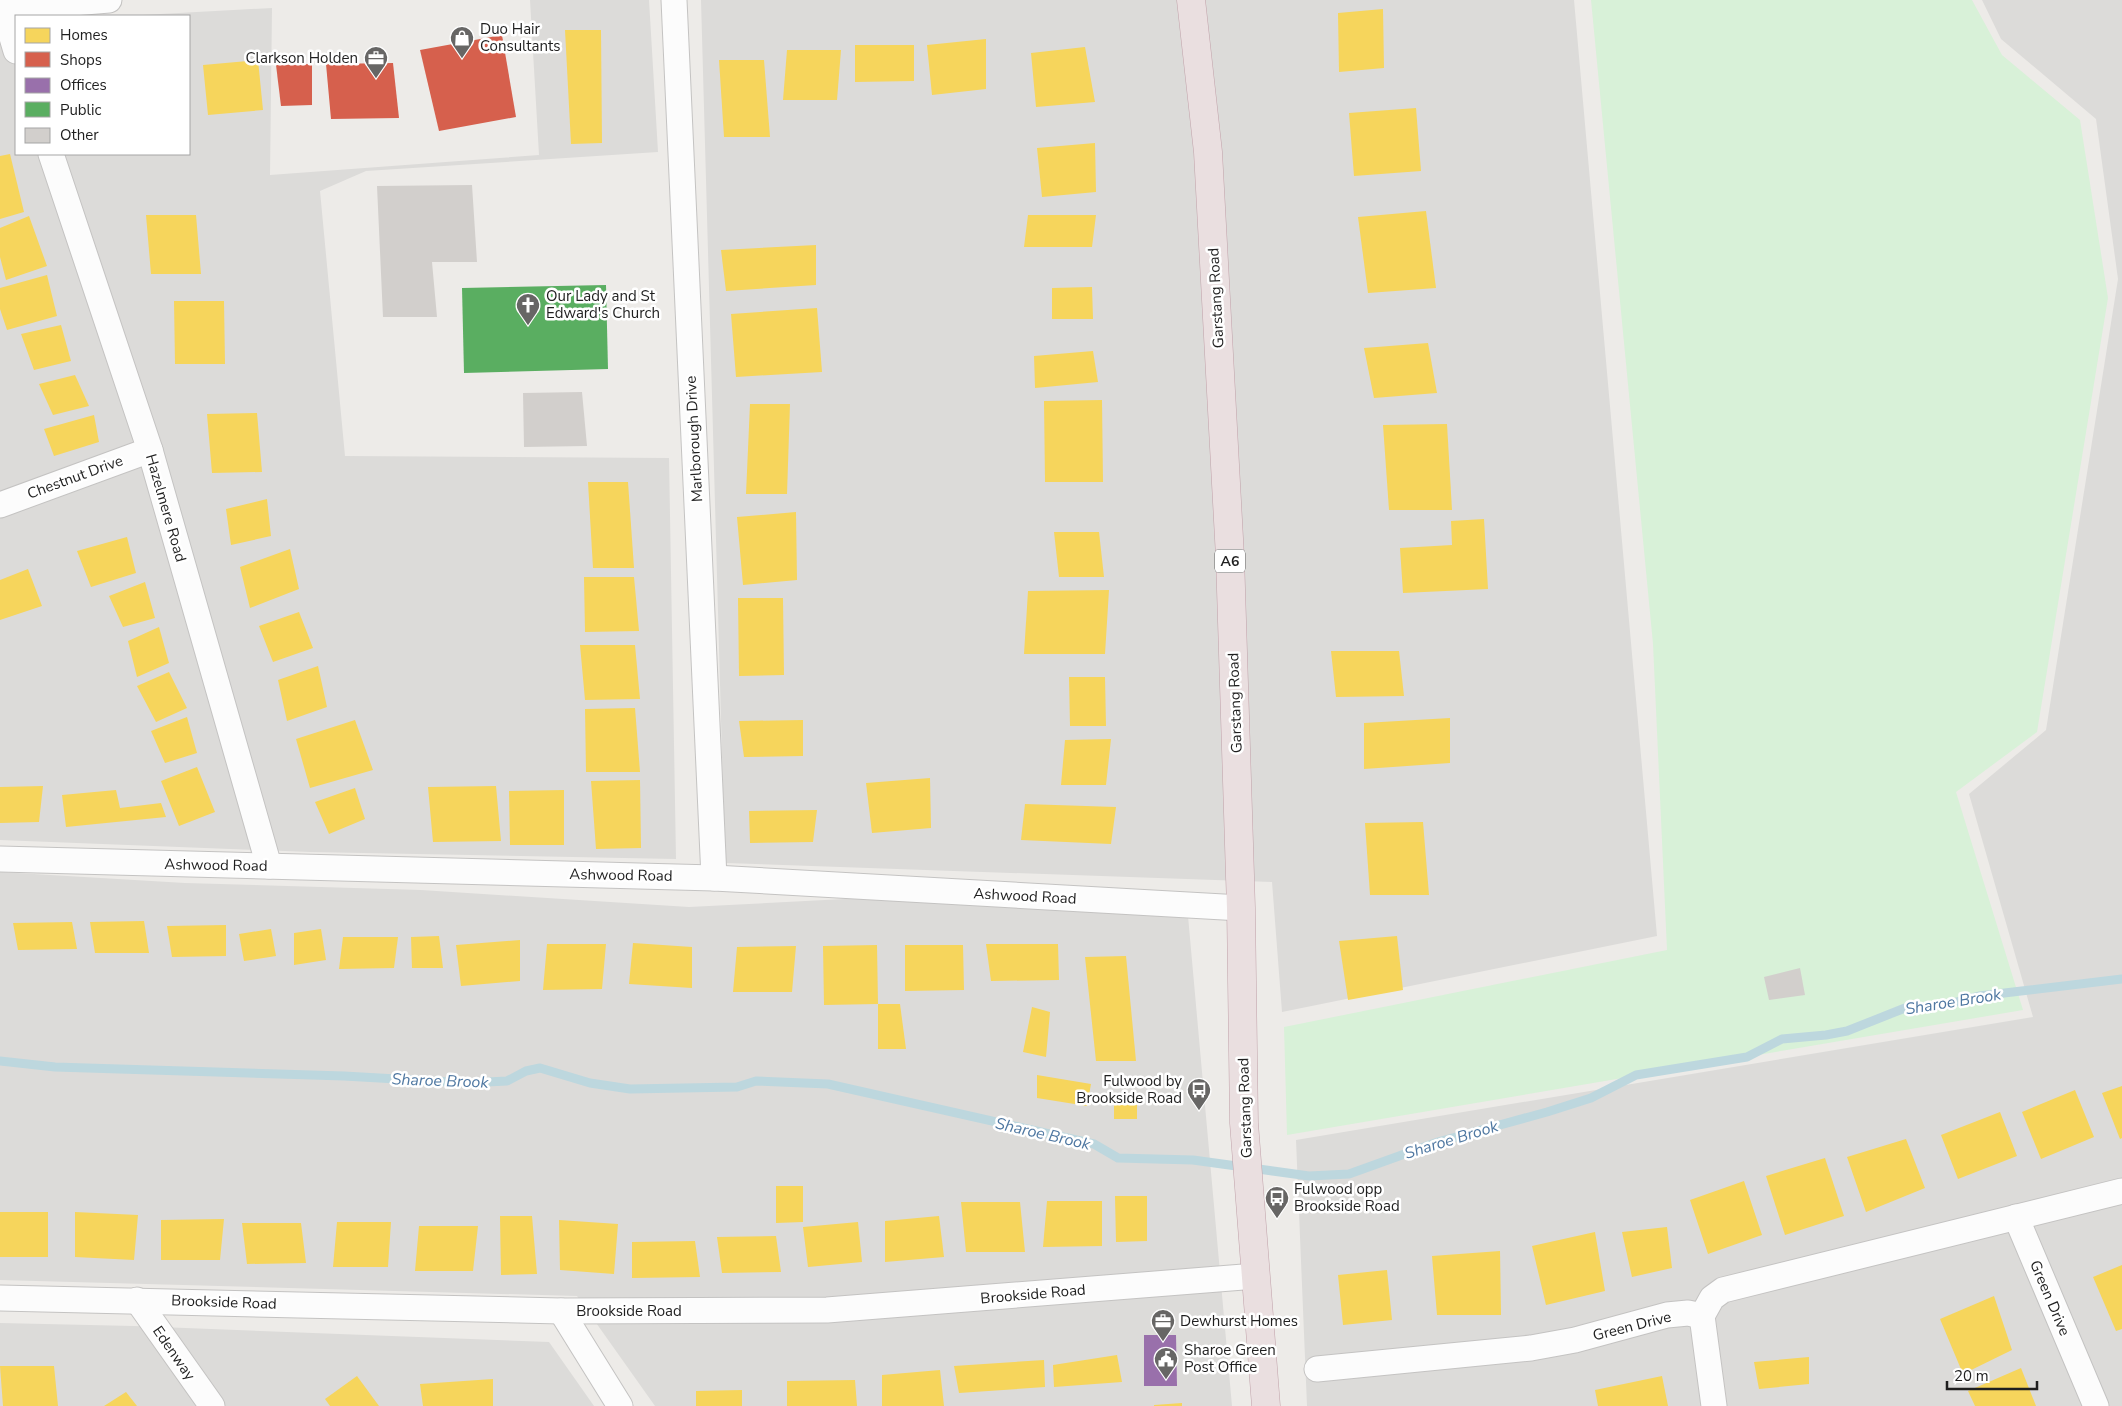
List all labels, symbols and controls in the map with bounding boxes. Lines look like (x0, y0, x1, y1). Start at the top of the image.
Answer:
legend (15, 15, 190, 155)
place label: Duo Hair Consultants (480, 19, 561, 56)
text: Homes (60, 25, 108, 45)
shop icon: Duo Hair Consultants (449, 25, 475, 59)
office icon: Clarkson Holden (363, 45, 389, 79)
place label: Clarkson Holden (245, 48, 358, 68)
text: Shops (60, 50, 102, 70)
text: Offices (60, 75, 107, 95)
text: Public (60, 100, 101, 120)
text: Other (60, 125, 99, 145)
street label: Garstang Road (1203, 247, 1229, 349)
place label: Our Lady and St Edward's Church (546, 286, 660, 323)
church icon: Our Lady and St Edward's Church (515, 292, 541, 326)
street label: Marlborough Drive (681, 375, 707, 503)
street label: Chestnut Drive (24, 450, 126, 504)
street label: Hazelmere Road (141, 452, 191, 564)
road number: A6 (1215, 550, 1245, 572)
street label: Garstang Road (1223, 652, 1247, 754)
street label: Ashwood Road (164, 854, 268, 876)
street label: Ashwood Road (569, 864, 673, 886)
street label: Ashwood Road (973, 883, 1077, 909)
water label: Sharoe Brook (1904, 983, 2004, 1020)
street label: Garstang Road (1233, 1057, 1257, 1159)
water label: Sharoe Brook (391, 1068, 490, 1094)
place label: Fulwood by Brookside Road (1076, 1071, 1182, 1108)
bus stop icon: Fulwood by Brookside Road (1186, 1077, 1212, 1111)
water label: Sharoe Brook (993, 1112, 1093, 1156)
water label: Sharoe Brook (1402, 1115, 1502, 1165)
place label: Fulwood opp Brookside Road (1294, 1179, 1400, 1216)
bus stop icon: Fulwood opp Brookside Road (1264, 1185, 1290, 1219)
street label: Green Drive (2025, 1257, 2075, 1339)
street label: Brookside Road (980, 1279, 1086, 1309)
street label: Brookside Road (171, 1290, 277, 1314)
street label: Brookside Road (576, 1301, 682, 1321)
street label: Green Drive (1591, 1307, 1673, 1345)
office icon: Dewhurst Homes (1150, 1308, 1176, 1342)
place label: Dewhurst Homes (1180, 1311, 1298, 1331)
street label: Edenway (148, 1322, 200, 1384)
place label: Sharoe Green Post Office (1184, 1340, 1276, 1377)
public building icon: Sharoe Green Post Office (1153, 1346, 1179, 1380)
scale bar (1947, 1358, 2037, 1390)
text: 20 m (1954, 1366, 1989, 1386)

